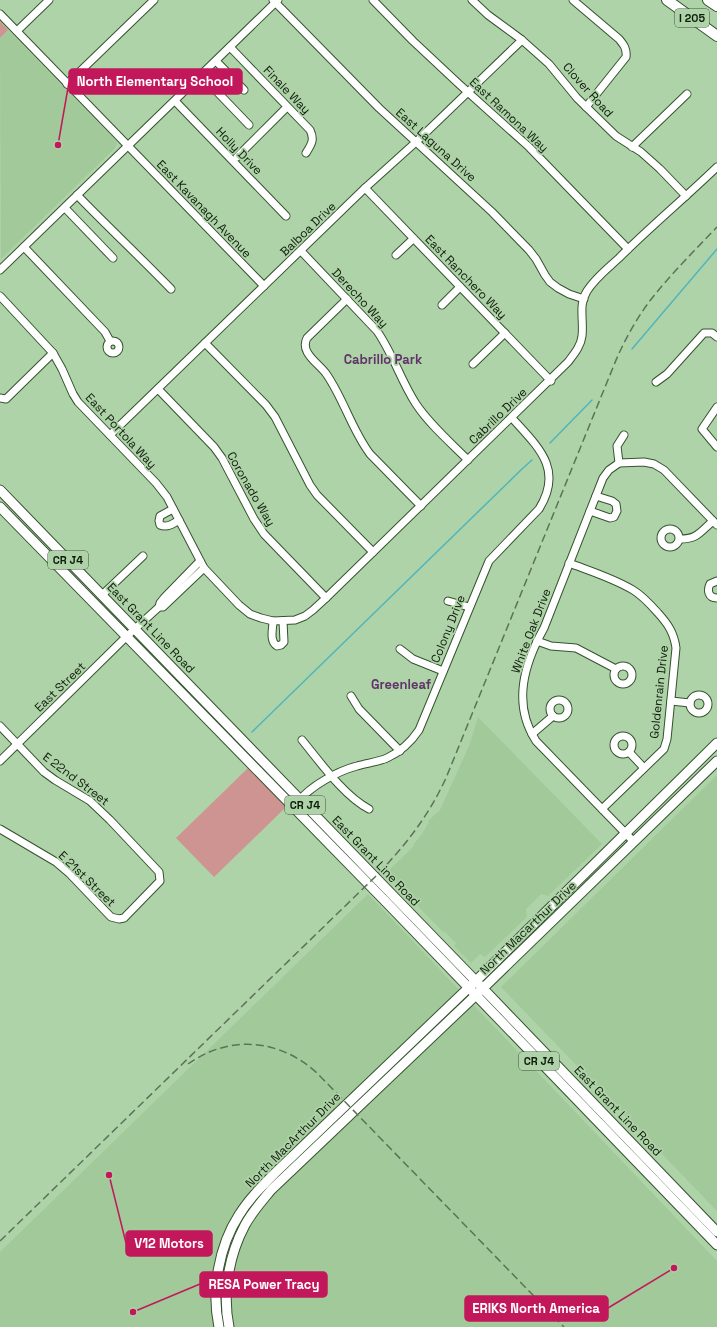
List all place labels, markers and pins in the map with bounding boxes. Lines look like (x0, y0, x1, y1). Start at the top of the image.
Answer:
callout: North Elementary School (69, 69, 242, 94)
callout: V12 Motors (126, 1231, 212, 1256)
callout: RESA Power Tracy (200, 1272, 327, 1297)
callout: ERIKS North America (465, 1296, 608, 1321)

